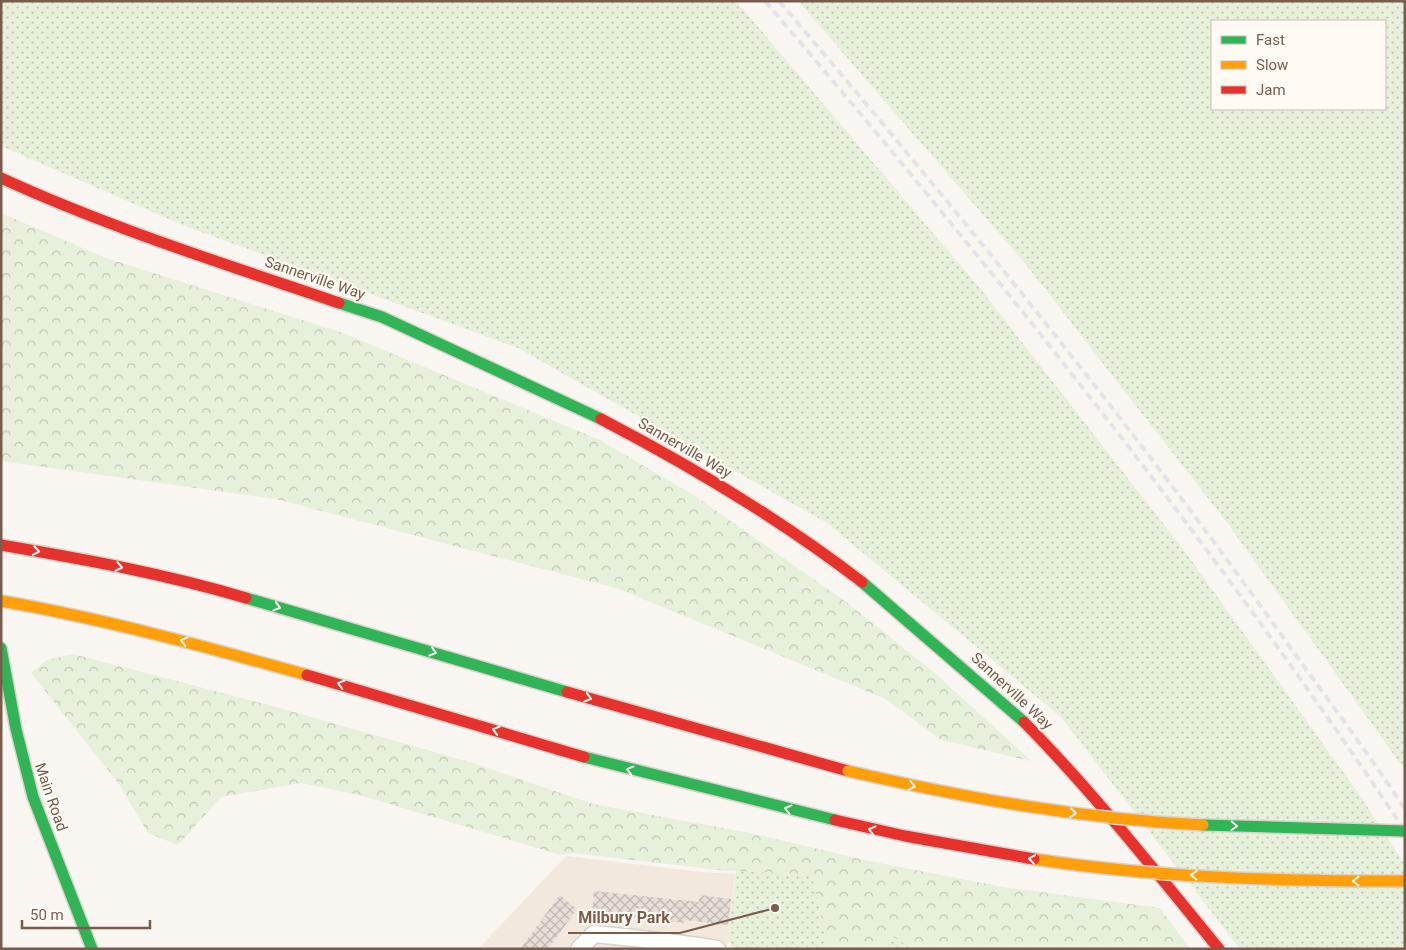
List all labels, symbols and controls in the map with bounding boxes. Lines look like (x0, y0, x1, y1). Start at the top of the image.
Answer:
legend (1211, 20, 1386, 110)
text: Fast (1256, 31, 1285, 49)
text: Slow (1256, 56, 1288, 74)
text: Jam (1256, 81, 1286, 99)
street label: Sannerville Way (262, 252, 368, 304)
street label: Sannerville Way (635, 414, 735, 482)
one-way arrow (32, 545, 41, 555)
one-way arrow (115, 561, 124, 571)
one-way arrow (272, 601, 280, 611)
one-way arrow (180, 636, 188, 646)
one-way arrow (428, 646, 437, 657)
street label: Sannerville Way (968, 649, 1056, 733)
one-way arrow (336, 679, 345, 690)
one-way arrow (584, 693, 592, 703)
one-way arrow (493, 725, 501, 735)
street label: Main Road (31, 760, 71, 834)
one-way arrow (625, 765, 634, 776)
one-way arrow (908, 780, 917, 791)
one-way arrow (783, 804, 792, 815)
one-way arrow (1069, 807, 1077, 818)
one-way arrow (1231, 820, 1239, 831)
one-way arrow (868, 825, 877, 836)
one-way arrow (1028, 854, 1036, 865)
one-way arrow (1189, 869, 1197, 880)
one-way arrow (1352, 876, 1360, 887)
scale bar (22, 898, 150, 930)
callout: Milbury Park (568, 902, 680, 933)
text: 50 m (30, 906, 64, 924)
text: Milbury Park (578, 908, 670, 927)

